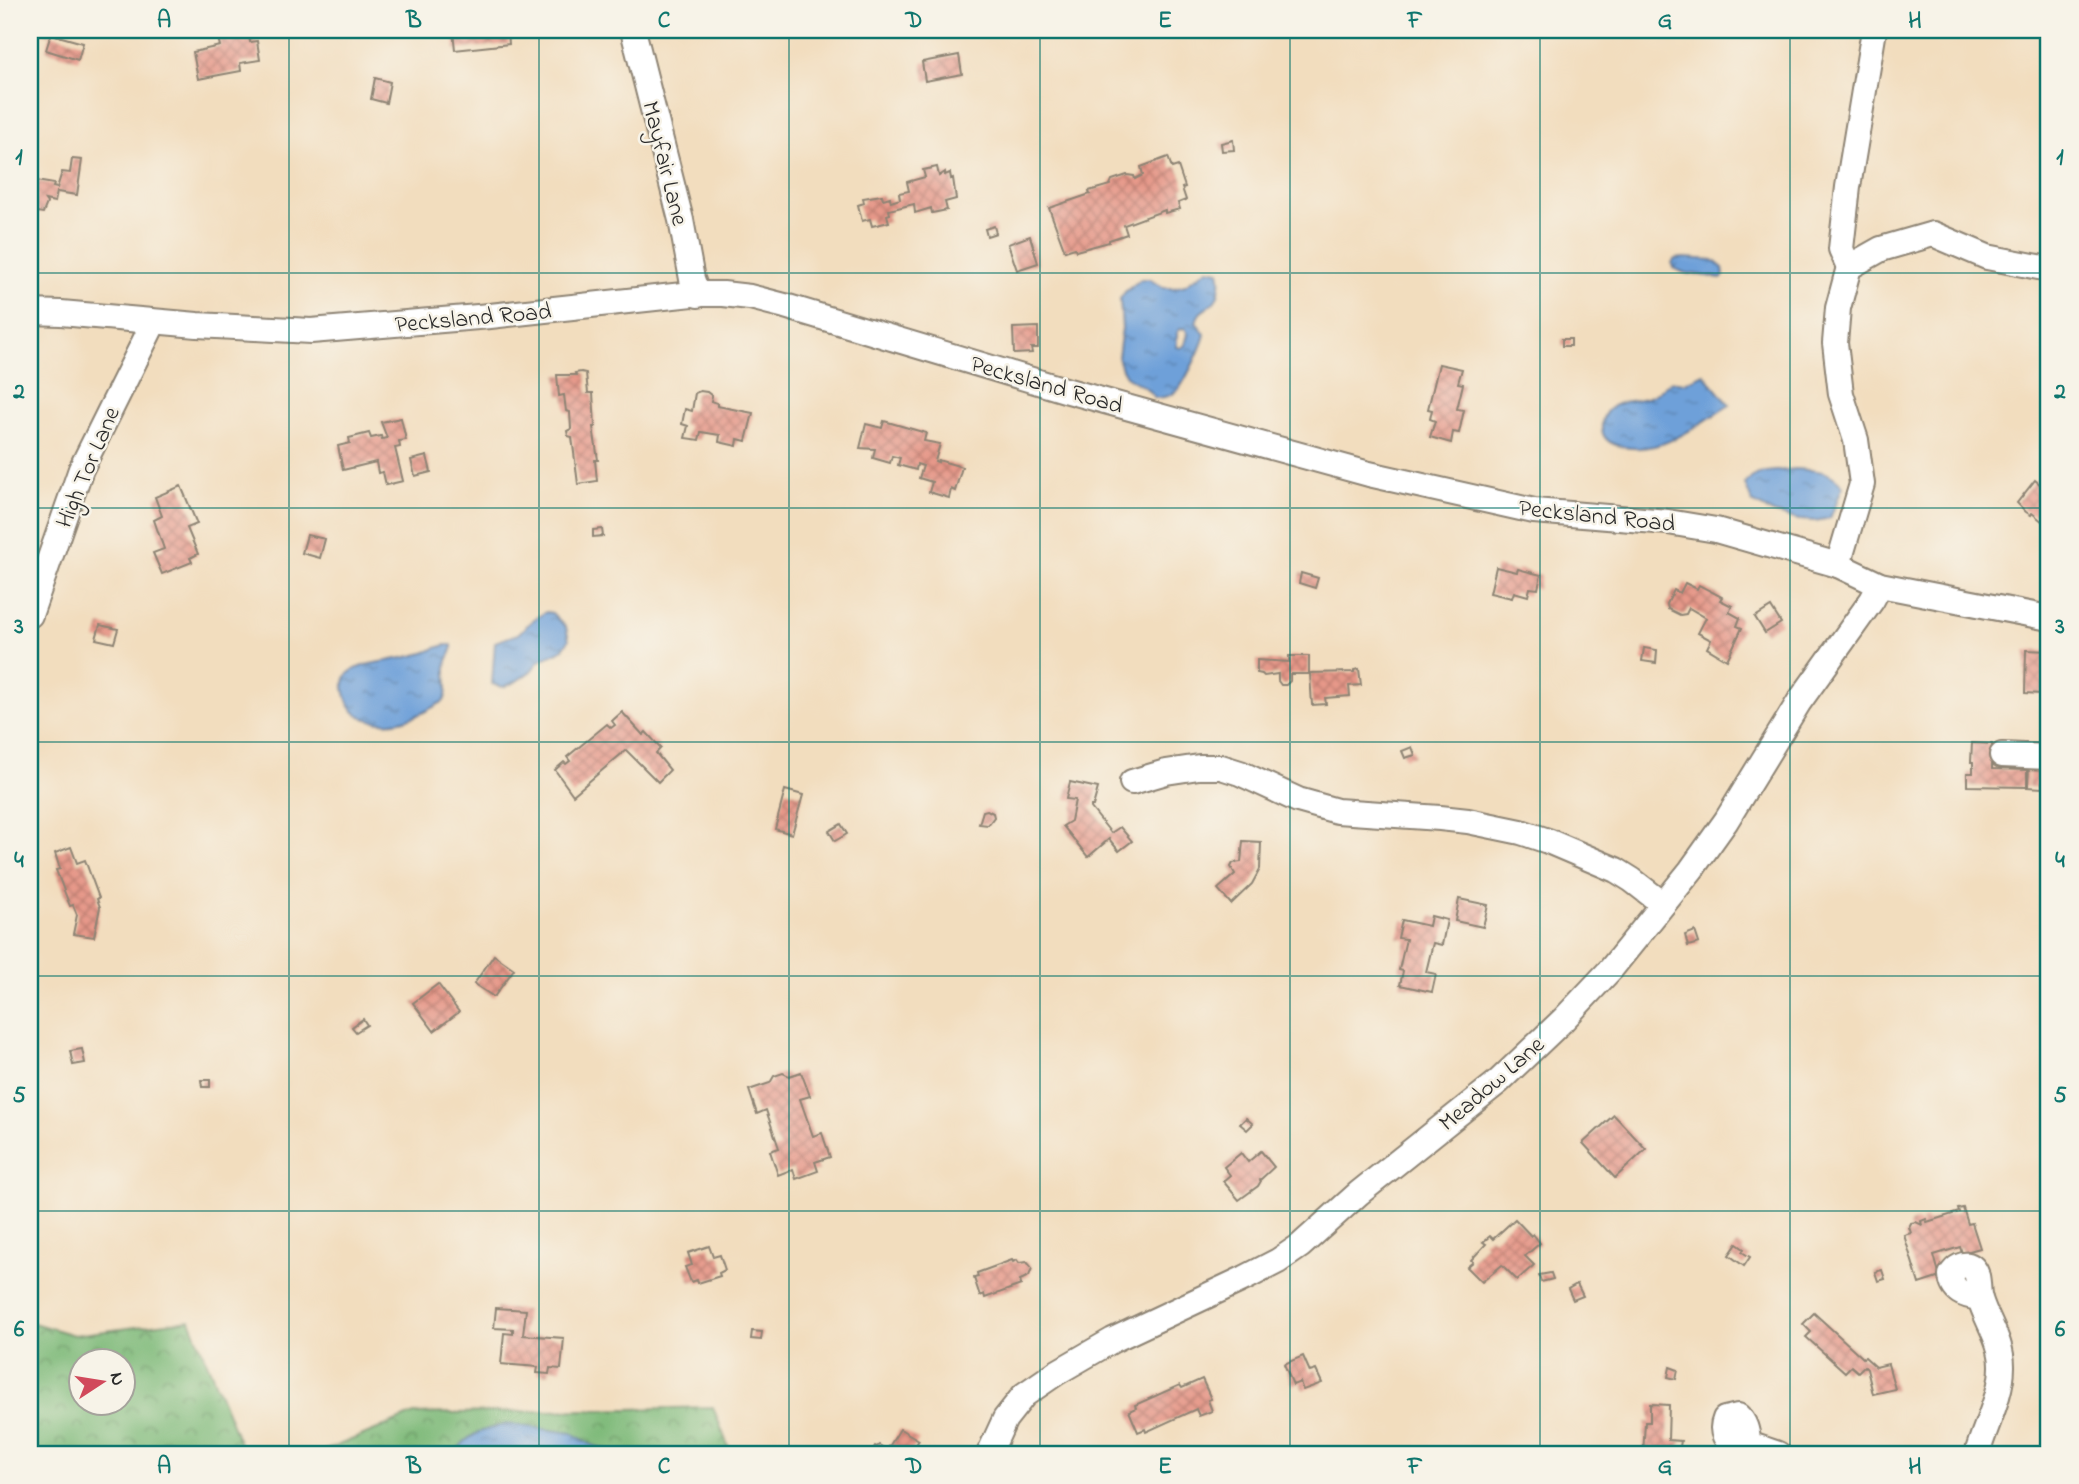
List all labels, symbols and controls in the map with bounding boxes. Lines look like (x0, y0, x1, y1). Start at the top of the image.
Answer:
text: A (157, 5, 171, 38)
text: B (405, 5, 422, 38)
text: C (658, 5, 671, 38)
text: D (905, 5, 922, 38)
text: E (1158, 5, 1172, 38)
text: F (1407, 5, 1423, 38)
text: G (1658, 5, 1672, 38)
text: H (1908, 5, 1922, 38)
street label: Mayfair Lane (630, 98, 696, 230)
text: 1 (15, 142, 23, 175)
text: 1 (2056, 142, 2064, 175)
street label: Pecksland Road (393, 295, 554, 344)
street label: Pecksland Road (966, 348, 1127, 425)
text: 2 (12, 376, 25, 409)
text: 2 (2053, 376, 2066, 409)
street label: High Tor Lane (48, 402, 131, 534)
street label: Pecksland Road (1517, 492, 1677, 543)
text: 3 (13, 611, 24, 644)
text: 3 (2054, 611, 2065, 644)
text: 4 (14, 845, 24, 878)
text: 4 (2055, 845, 2065, 878)
street label: Meadow Lane (1432, 1029, 1554, 1141)
text: 5 (12, 1080, 26, 1113)
text: 5 (2053, 1080, 2067, 1113)
text: 6 (14, 1314, 25, 1347)
text: 6 (2055, 1314, 2066, 1347)
north arrow (66, 1348, 136, 1418)
text: N (102, 1370, 131, 1388)
text: A (157, 1451, 171, 1484)
text: B (405, 1451, 422, 1484)
text: C (658, 1451, 671, 1484)
text: D (905, 1451, 922, 1484)
text: E (1158, 1451, 1172, 1484)
text: F (1407, 1451, 1423, 1484)
text: G (1658, 1451, 1672, 1484)
text: H (1908, 1451, 1922, 1484)

